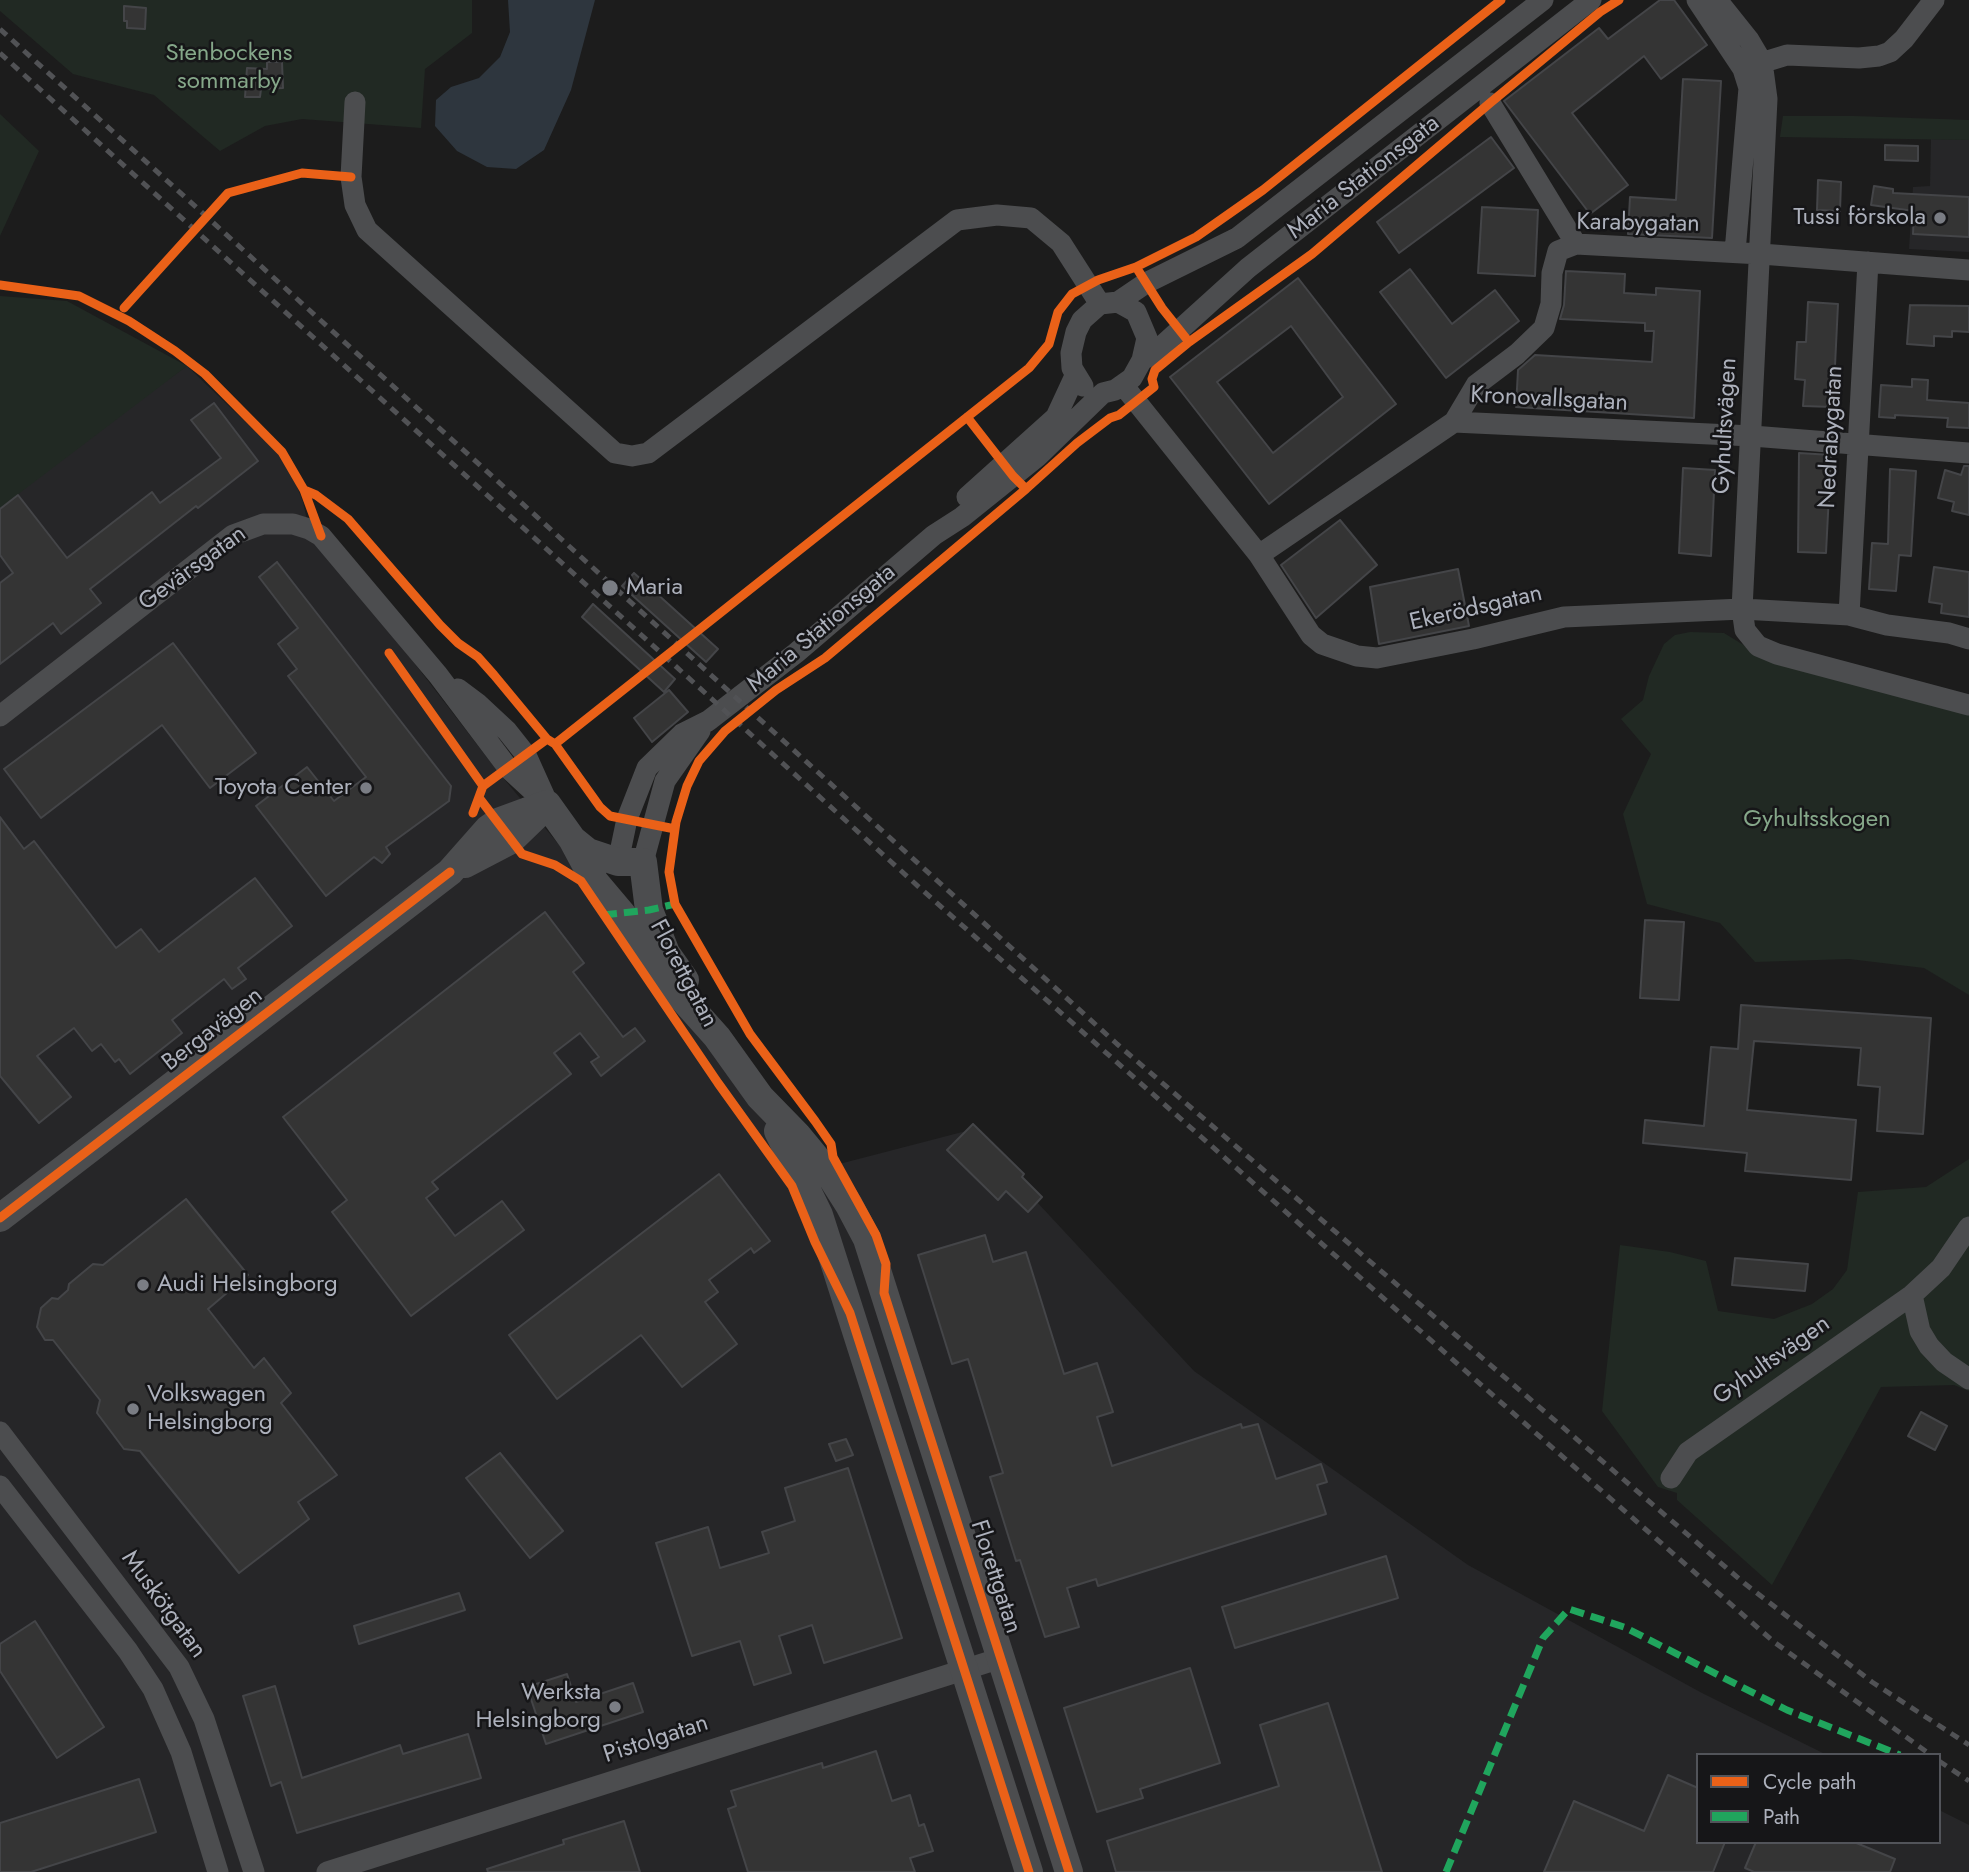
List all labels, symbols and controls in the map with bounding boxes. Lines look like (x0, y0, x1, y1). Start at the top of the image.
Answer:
park label: Stenbockens sommarby (166, 40, 292, 96)
street label: Maria Stationsgata (1282, 110, 1446, 246)
place label: Tussi förskola (1793, 204, 1926, 232)
street label: Karabygatan (1576, 209, 1700, 239)
marker: Tussi förskola (1932, 210, 1948, 226)
street label: Gyhultsvägen (1708, 357, 1744, 495)
street label: Nedrabygatan (1814, 365, 1850, 509)
street label: Kronovallsgatan (1469, 381, 1629, 419)
street label: Gevärsgatan (134, 520, 252, 618)
street label: Maria Stationsgata (742, 559, 902, 699)
place label: Maria (626, 574, 683, 602)
marker: Maria (600, 578, 620, 598)
street label: Ekerödsgatan (1407, 580, 1545, 638)
place label: Toyota Center (215, 774, 352, 802)
marker: Toyota Center (358, 780, 374, 796)
park label: Gyhultsskogen (1743, 806, 1891, 834)
street label: Florettgatan (643, 915, 723, 1033)
street label: Bergavägen (157, 982, 269, 1078)
place label: Audi Helsingborg (157, 1271, 338, 1299)
marker: Audi Helsingborg (135, 1277, 151, 1293)
street label: Gyhultsvägen (1708, 1310, 1836, 1412)
place label: Volkswagen Helsingborg (147, 1381, 273, 1437)
marker: Volkswagen Helsingborg (125, 1401, 141, 1417)
street label: Florettgatan (963, 1517, 1027, 1637)
street label: Muskötgatan (114, 1546, 212, 1664)
place label: Werksta Helsingborg (475, 1679, 601, 1735)
marker: Werksta Helsingborg (607, 1699, 623, 1715)
street label: Pistolgatan (600, 1710, 712, 1770)
legend (1696, 1753, 1941, 1844)
text: Cycle path (1763, 1767, 1856, 1797)
text: Path (1763, 1802, 1800, 1832)

